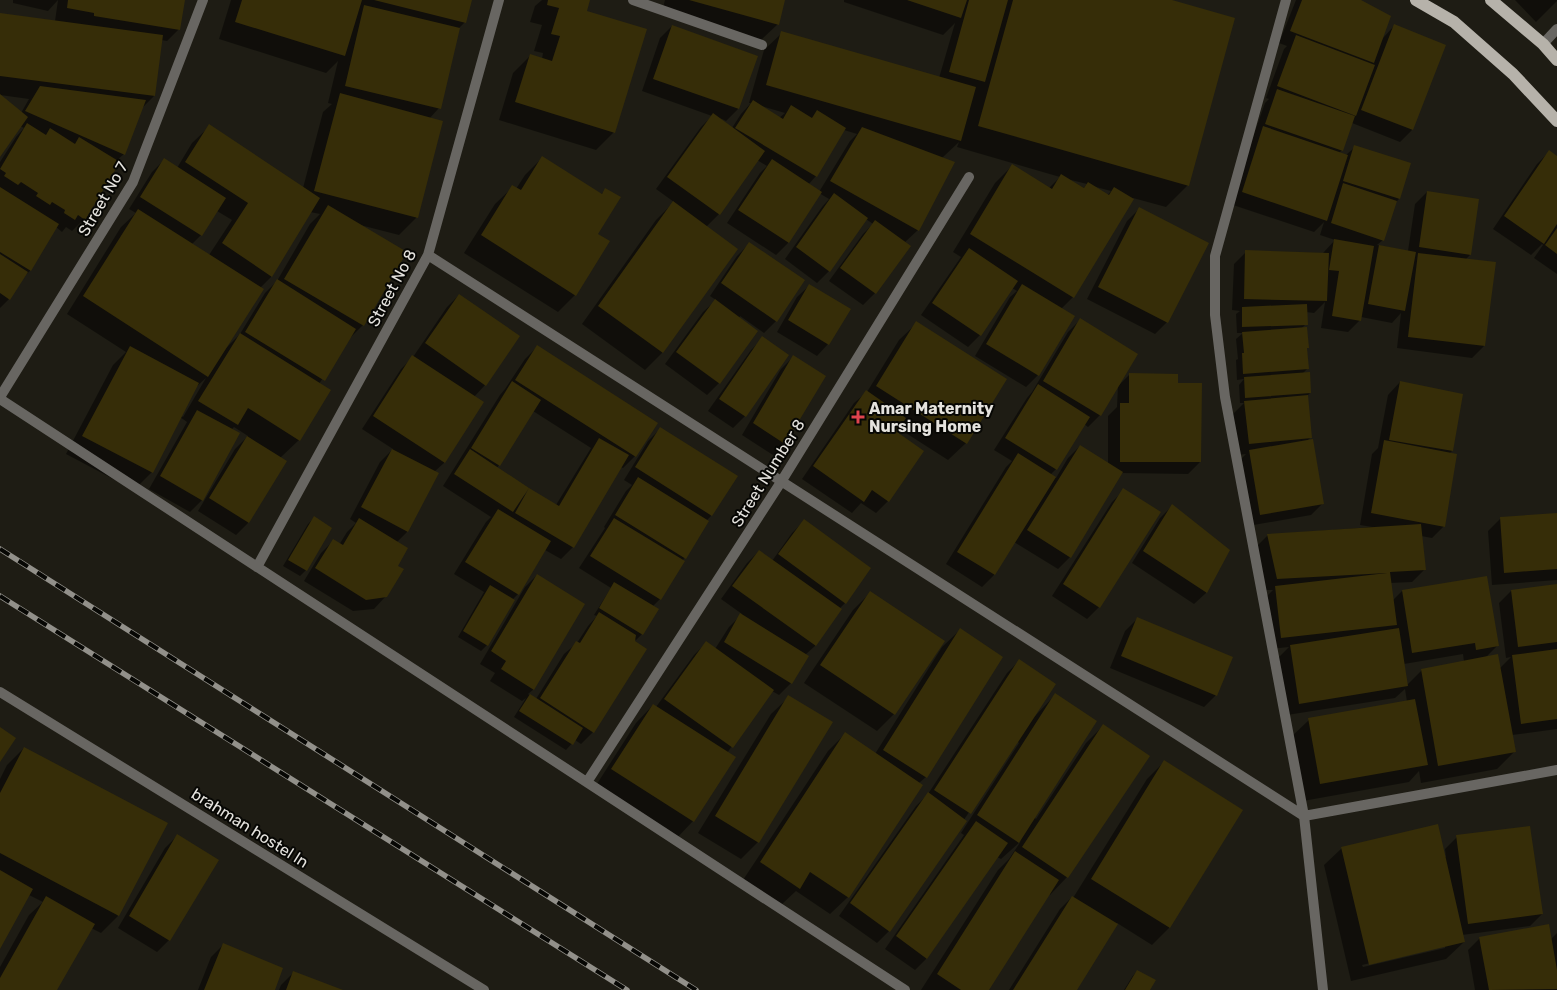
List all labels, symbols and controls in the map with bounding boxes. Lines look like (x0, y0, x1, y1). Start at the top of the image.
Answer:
street label: Street No 7 (74, 158, 132, 240)
street label: Street No 8 (364, 246, 420, 330)
place label: Amar Maternity Nursing Home (869, 399, 994, 436)
marker: Amar Maternity Nursing Home (851, 410, 865, 424)
street label: Street Number 8 (727, 416, 809, 530)
street label: brahman hostel ln (188, 784, 312, 872)

